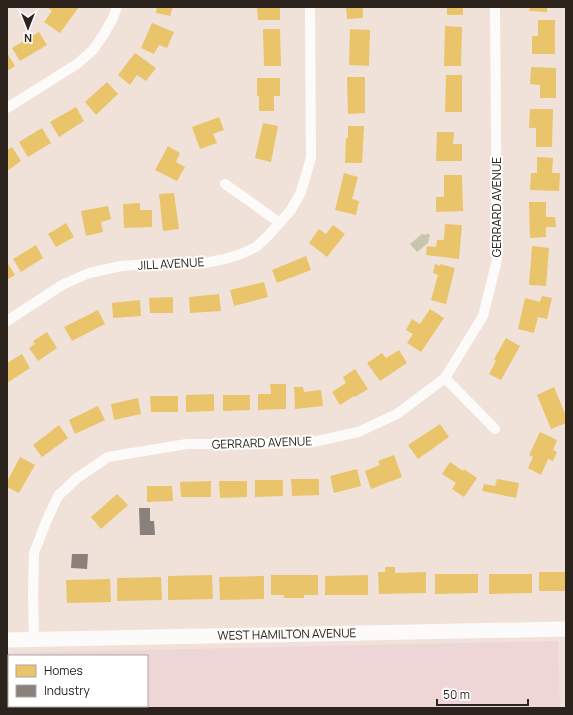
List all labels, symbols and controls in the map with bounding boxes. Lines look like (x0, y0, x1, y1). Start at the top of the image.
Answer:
north arrow (8, 8, 48, 48)
text: N (24, 31, 32, 46)
street label: GERRARD AVENUE (488, 157, 505, 257)
street label: JILL AVENUE (137, 253, 205, 274)
street label: GERRARD AVENUE (212, 432, 313, 453)
street label: WEST HAMILTON AVENUE (217, 624, 357, 644)
legend (8, 655, 148, 707)
text: Homes (44, 662, 83, 679)
scale bar (437, 681, 528, 707)
text: Industry (44, 682, 90, 699)
text: 50 m (443, 686, 470, 703)

